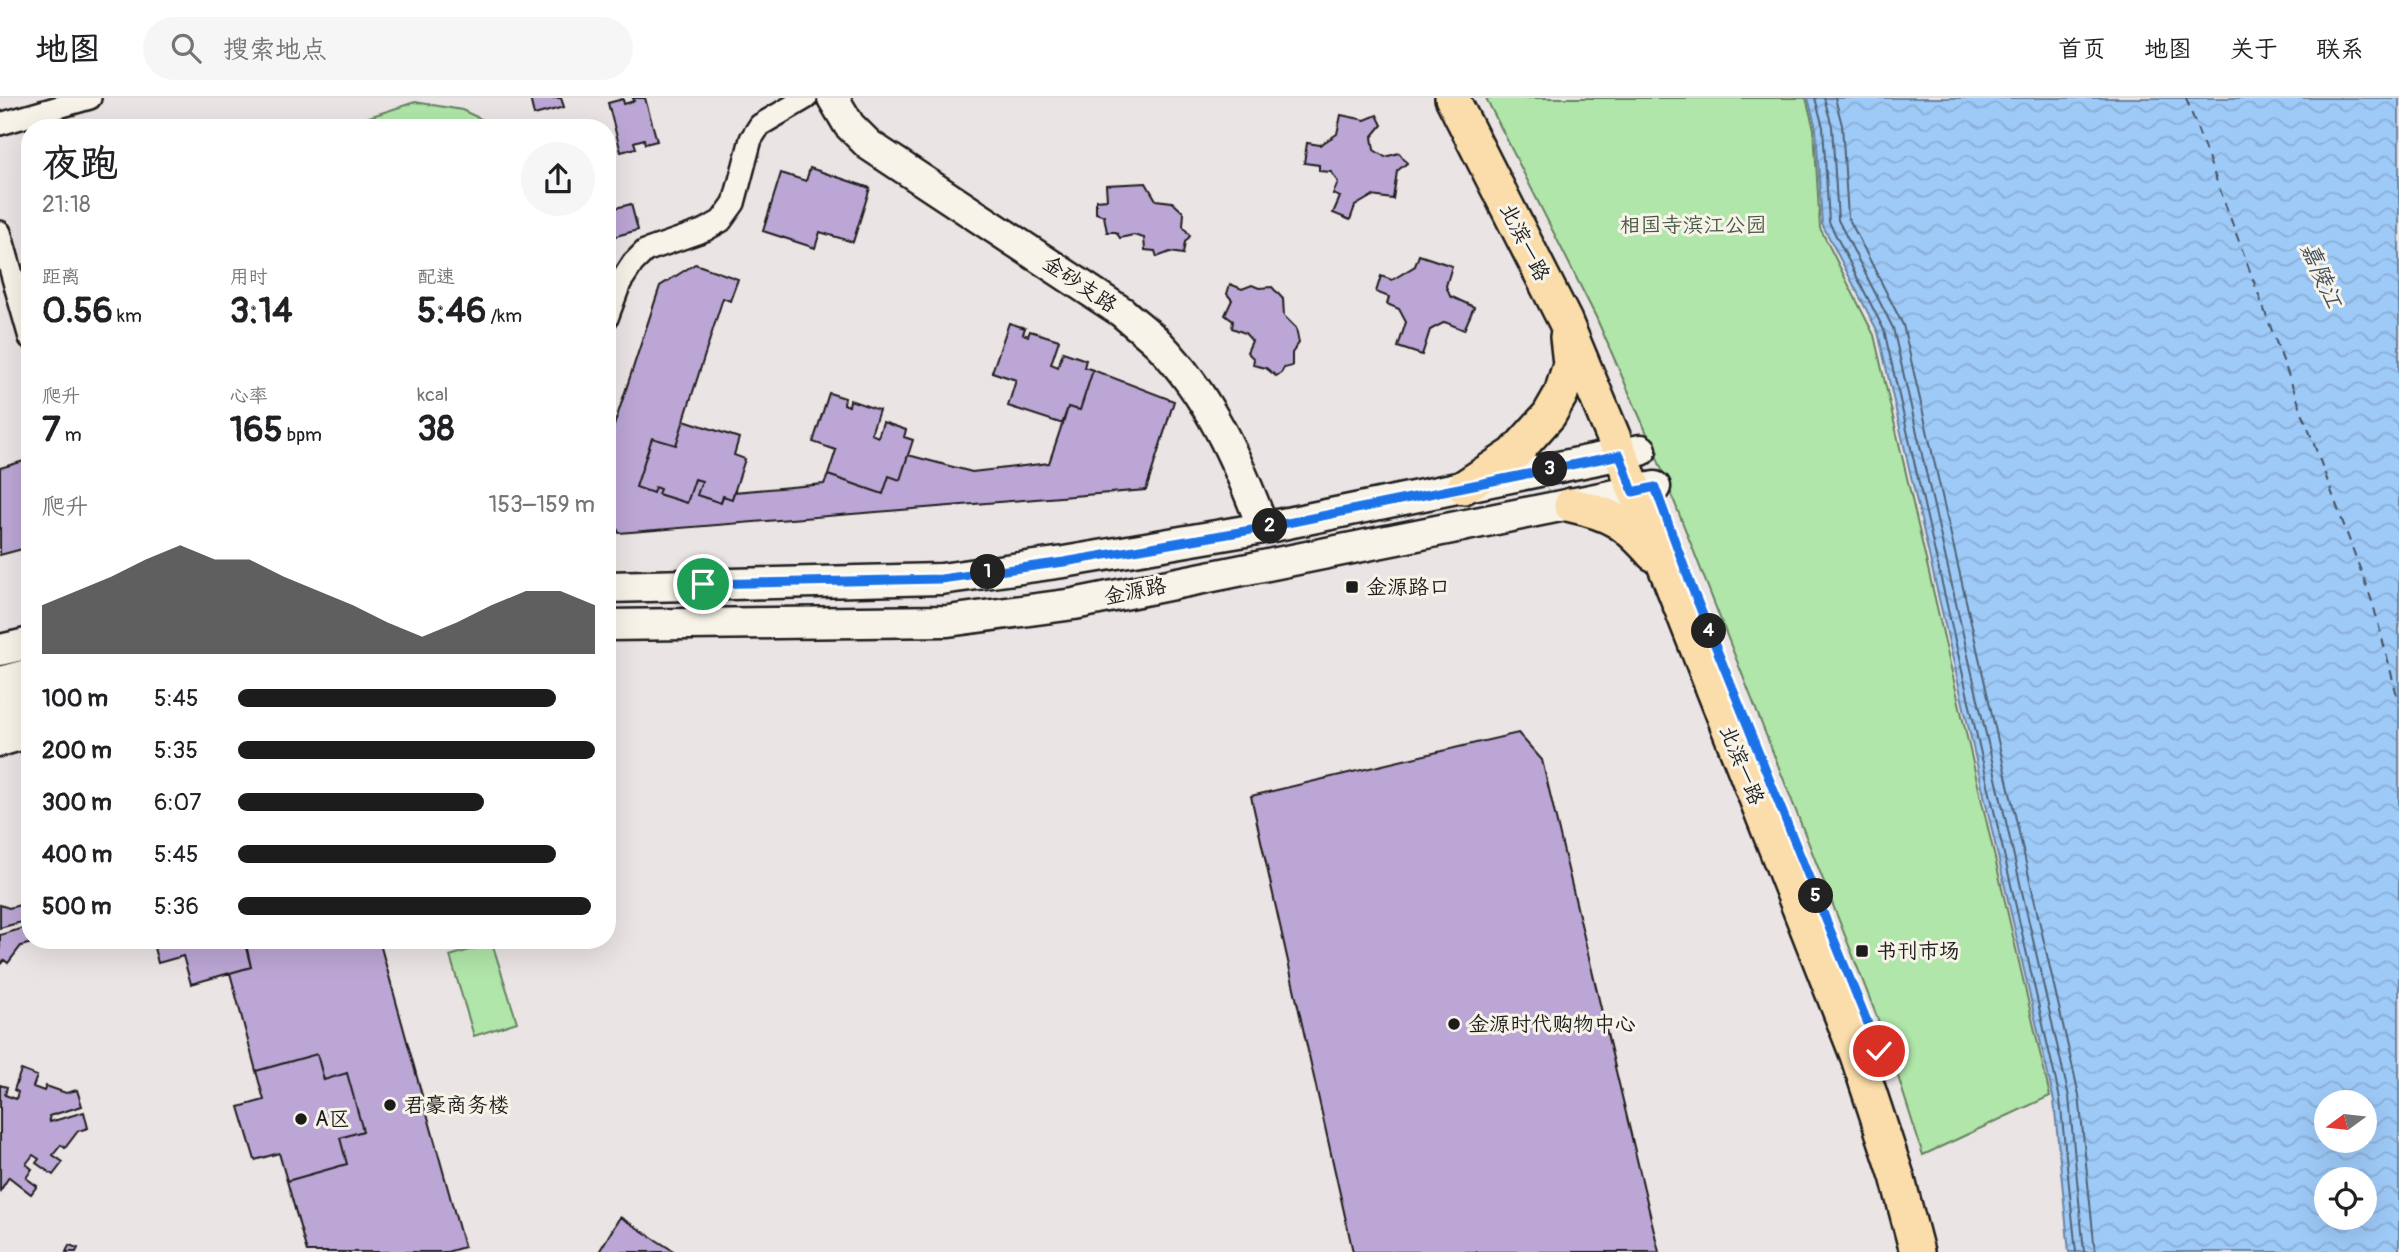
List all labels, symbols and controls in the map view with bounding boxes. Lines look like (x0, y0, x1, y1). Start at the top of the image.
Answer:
search box (143, 17, 633, 80)
text: 地图 (35, 29, 101, 70)
icon: search (167, 29, 205, 67)
text: 搜索地点 (223, 34, 327, 66)
text: 首页 (2058, 35, 2106, 64)
text: 地图 (2144, 35, 2192, 64)
text: 关于 (2230, 35, 2278, 64)
text: 联系 (2316, 35, 2364, 64)
text: 夜跑 (42, 140, 118, 188)
button: share (521, 142, 595, 216)
text: 21:18 (42, 190, 91, 219)
street label: 北滨一路 (1493, 199, 1556, 286)
park label: 相国寺滨江公园 (1620, 212, 1767, 239)
water label: 嘉陵江 (2294, 238, 2349, 314)
street label: 金砂支路 (1037, 250, 1122, 319)
text: 距离 (42, 265, 80, 289)
text: 用时 (230, 265, 268, 289)
text: 配速 (417, 265, 455, 289)
text: 0.56 (42, 289, 113, 333)
text: 3:14 (230, 289, 293, 333)
text: 5:46 (417, 289, 486, 333)
text: km (113, 304, 142, 328)
text: /km (486, 304, 522, 328)
text: kcal (417, 383, 448, 407)
text: 爬升 (42, 384, 80, 408)
text: 心率 (230, 384, 268, 408)
text: 38 (417, 407, 455, 451)
text: 7 (42, 408, 61, 452)
text: 165 (230, 408, 283, 452)
text: m (61, 423, 82, 447)
text: bpm (283, 423, 322, 447)
pin: 3 (1532, 452, 1568, 486)
text: 3 (1544, 456, 1555, 480)
text: 153–159 m (488, 490, 595, 519)
text: 爬升 (42, 492, 88, 521)
pin: 2 (1252, 508, 1288, 544)
text: 2 (1264, 513, 1275, 537)
pin (673, 554, 733, 614)
pin: 1 (970, 554, 1006, 589)
text: 1 (984, 559, 991, 583)
icon: arrive (684, 565, 722, 603)
street label: 金源路 (1102, 572, 1169, 611)
place label: 金源路口 (1366, 574, 1450, 601)
marker: 金源路口 (1344, 579, 1360, 595)
pin: 4 (1692, 614, 1726, 648)
text: 4 (1703, 618, 1714, 642)
text: 100 m (42, 684, 108, 713)
text: 5:45 (154, 684, 198, 713)
street label: 北滨一路 (1713, 721, 1770, 809)
text: 200 m (42, 736, 112, 765)
text: 5:35 (154, 736, 198, 765)
text: 300 m (42, 788, 112, 817)
text: 6:07 (154, 788, 201, 817)
text: 400 m (42, 840, 112, 869)
text: 5:45 (154, 840, 198, 869)
pin: 5 (1798, 878, 1834, 914)
text: 5 (1810, 883, 1821, 907)
text: 500 m (42, 892, 111, 921)
text: 5:36 (154, 892, 199, 921)
place label: 书刊市场 (1876, 938, 1960, 965)
marker: 书刊市场 (1854, 943, 1870, 959)
place label: 金源时代购物中心 (1468, 1011, 1636, 1038)
marker: 金源时代购物中心 (1446, 1016, 1462, 1032)
pin (1849, 1021, 1909, 1081)
icon: check (1860, 1032, 1898, 1070)
north arrow (2314, 1090, 2376, 1153)
map controls (2314, 1090, 2377, 1230)
place label: 君豪商务楼 (404, 1092, 509, 1119)
marker: 君豪商务楼 (382, 1097, 398, 1113)
place label: A区 (315, 1106, 350, 1133)
marker: A区 (293, 1111, 309, 1127)
button: locate (2314, 1167, 2377, 1230)

